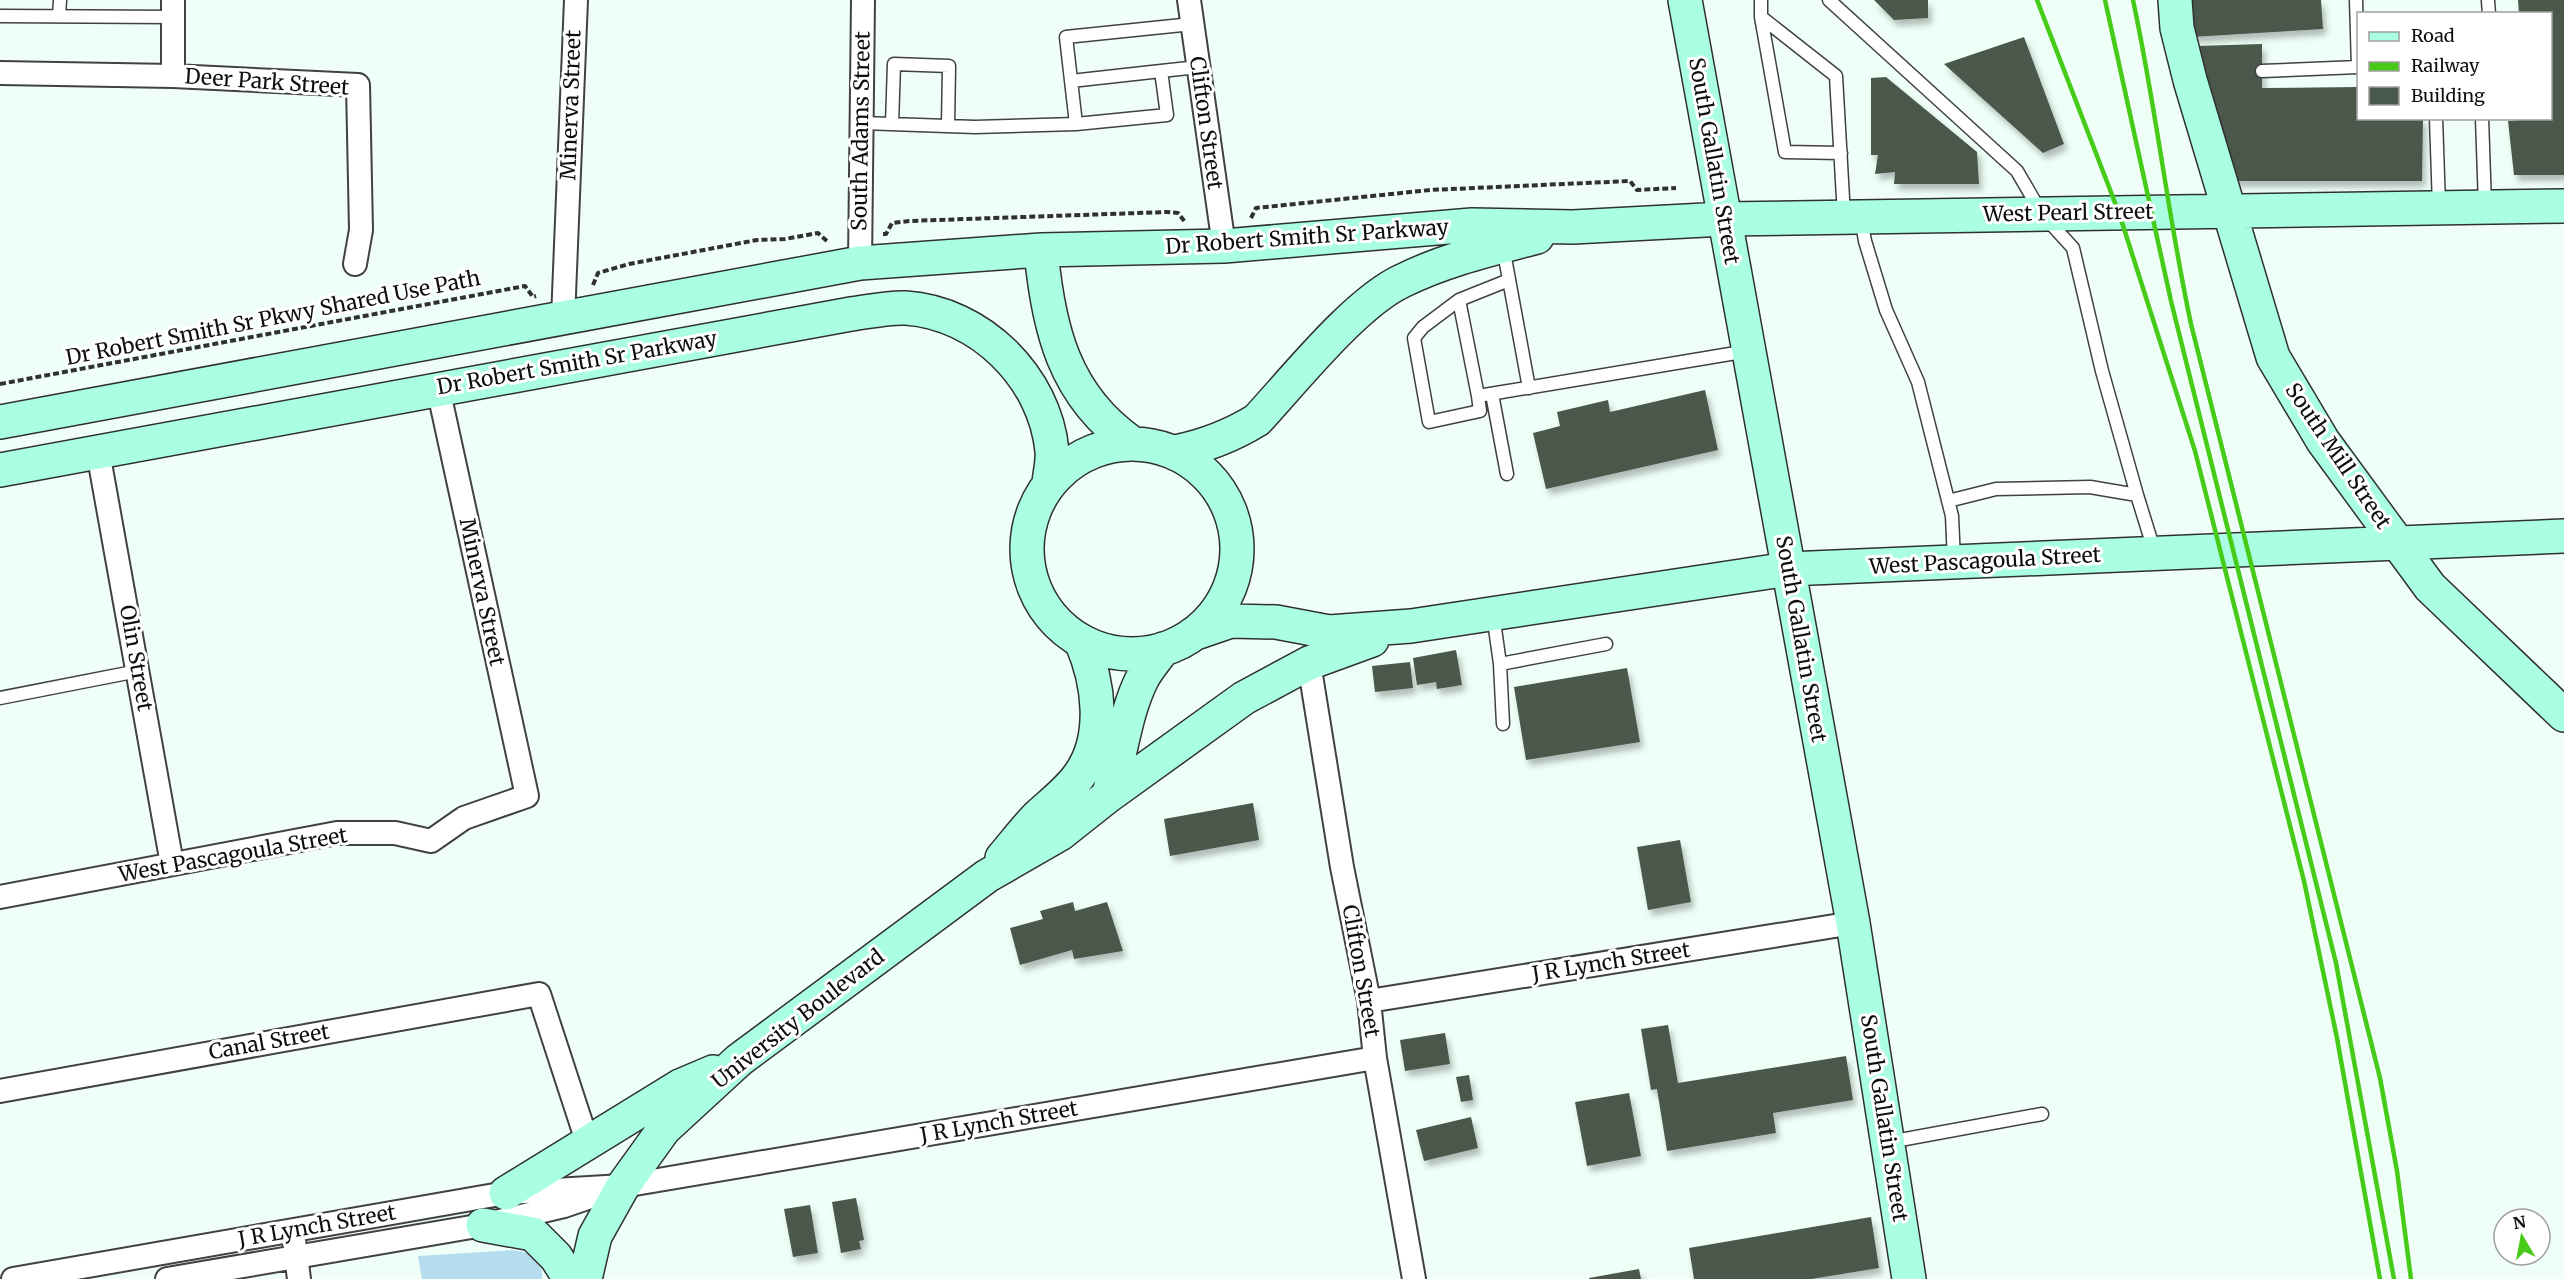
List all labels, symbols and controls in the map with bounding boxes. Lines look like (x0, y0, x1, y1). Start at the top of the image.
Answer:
legend (2357, 12, 2552, 120)
text: Road (2411, 24, 2455, 47)
street label: Minerva Street (554, 29, 587, 181)
street label: South Adams Street (845, 31, 876, 231)
text: Railway (2411, 54, 2480, 77)
street label: Clifton Street (1184, 55, 1229, 191)
street label: South Gallatin Street (1683, 55, 1746, 266)
street label: Deer Park Street (184, 62, 350, 101)
text: Building (2411, 84, 2485, 107)
street label: West Pearl Street (1982, 198, 2153, 228)
street label: Dr Robert Smith Sr Parkway (1164, 213, 1450, 260)
street label: Dr Robert Smith Sr Pkwy Shared Use Path (63, 264, 483, 371)
street label: Dr Robert Smith Sr Parkway (435, 324, 720, 400)
street label: South Mill Street (2280, 378, 2397, 534)
street label: Minerva Street (454, 516, 511, 668)
street label: South Gallatin Street (1770, 533, 1833, 744)
street label: West Pascagoula Street (1867, 541, 2101, 580)
street label: Olin Street (114, 603, 159, 713)
street label: West Pascagoula Street (115, 821, 349, 888)
street label: Clifton Street (1337, 903, 1386, 1039)
street label: J R Lynch Street (1529, 936, 1692, 987)
street label: University Boulevard (706, 943, 890, 1094)
street label: South Gallatin Street (1855, 1012, 1914, 1224)
street label: Canal Street (206, 1018, 331, 1065)
street label: J R Lynch Street (917, 1094, 1080, 1149)
street label: J R Lynch Street (235, 1198, 398, 1253)
north arrow (2492, 1207, 2552, 1267)
text: N (2511, 1211, 2528, 1233)

